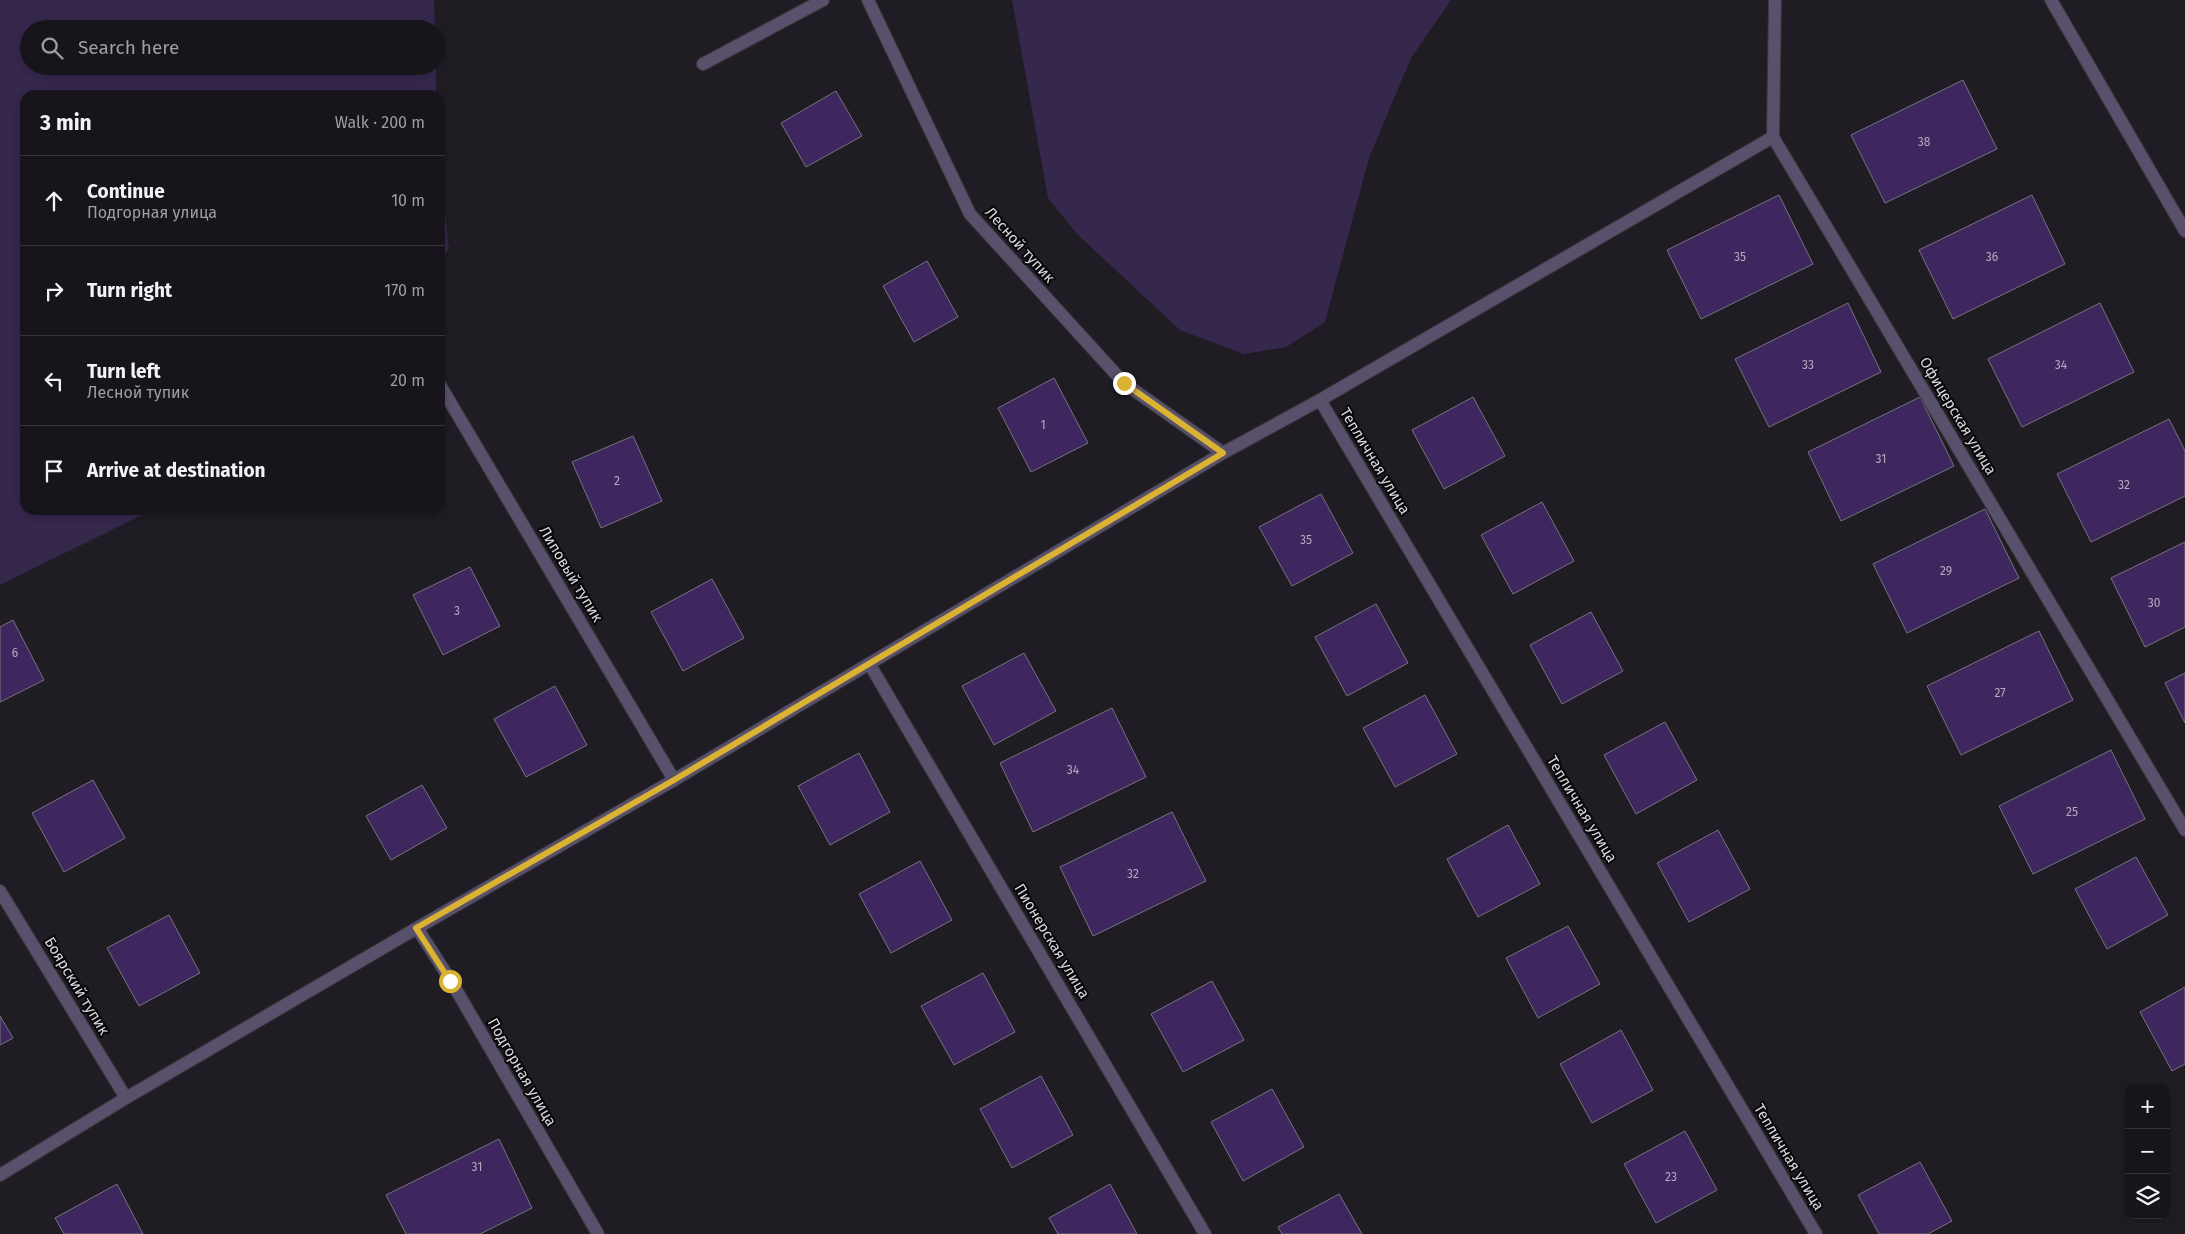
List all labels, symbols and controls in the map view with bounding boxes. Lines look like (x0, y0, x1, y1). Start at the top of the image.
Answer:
search box (20, 20, 445, 75)
icon: search (38, 34, 66, 62)
text: Search here (78, 36, 179, 59)
text: 3 min (40, 110, 92, 136)
text: Walk · 200 m (335, 113, 425, 132)
house number: 38 (1918, 135, 1931, 149)
text: Continue (87, 180, 165, 203)
icon: ahead (40, 187, 68, 215)
text: 10 m (391, 191, 425, 210)
text: Подгорная улица (87, 203, 217, 222)
street label: Лесной тупик (981, 203, 1059, 287)
house number: 35 (1734, 250, 1746, 264)
house number: 36 (1986, 250, 1998, 264)
icon: right (40, 277, 68, 305)
text: Turn right (87, 279, 172, 302)
text: 170 m (384, 281, 425, 300)
street label: Офицерская улица (1916, 354, 2000, 478)
house number: 33 (1802, 358, 1814, 372)
house number: 34 (2055, 358, 2068, 372)
text: Turn left (87, 360, 161, 383)
icon: left (40, 367, 68, 395)
text: 20 m (390, 371, 425, 390)
route end (1113, 372, 1136, 395)
text: Лесной тупик (87, 383, 189, 402)
street label: Тепличная улица (1336, 405, 1414, 517)
house number: 1 (1040, 418, 1046, 432)
house number: 31 (1876, 452, 1886, 466)
icon: arrive (40, 457, 68, 485)
text: Arrive at destination (87, 459, 266, 482)
house number: 2 (614, 474, 620, 488)
house number: 32 (2118, 478, 2130, 492)
street label: Липовый тупик (535, 523, 607, 625)
house number: 35 (1300, 533, 1312, 547)
house number: 29 (1940, 564, 1952, 578)
house number: 30 (2148, 596, 2161, 610)
house number: 3 (454, 604, 460, 618)
house number: 6 (12, 646, 18, 660)
house number: 27 (1994, 686, 2006, 700)
street label: Тепличная улица (1543, 753, 1621, 865)
house number: 34 (1067, 763, 1080, 777)
house number: 25 (2066, 805, 2078, 819)
house number: 32 (1127, 867, 1139, 881)
street label: Пионерская улица (1011, 880, 1093, 1002)
street label: Боярский тупик (41, 934, 113, 1038)
route start (439, 970, 462, 993)
street label: Подгорная улица (484, 1015, 560, 1129)
map controls (2125, 1084, 2170, 1219)
button: + (2125, 1084, 2170, 1129)
street label: Тепличная улица (1750, 1101, 1828, 1213)
button: − (2125, 1129, 2170, 1174)
house number: 31 (472, 1160, 482, 1174)
house number: 23 (1665, 1170, 1677, 1184)
button: layers (2125, 1174, 2170, 1219)

